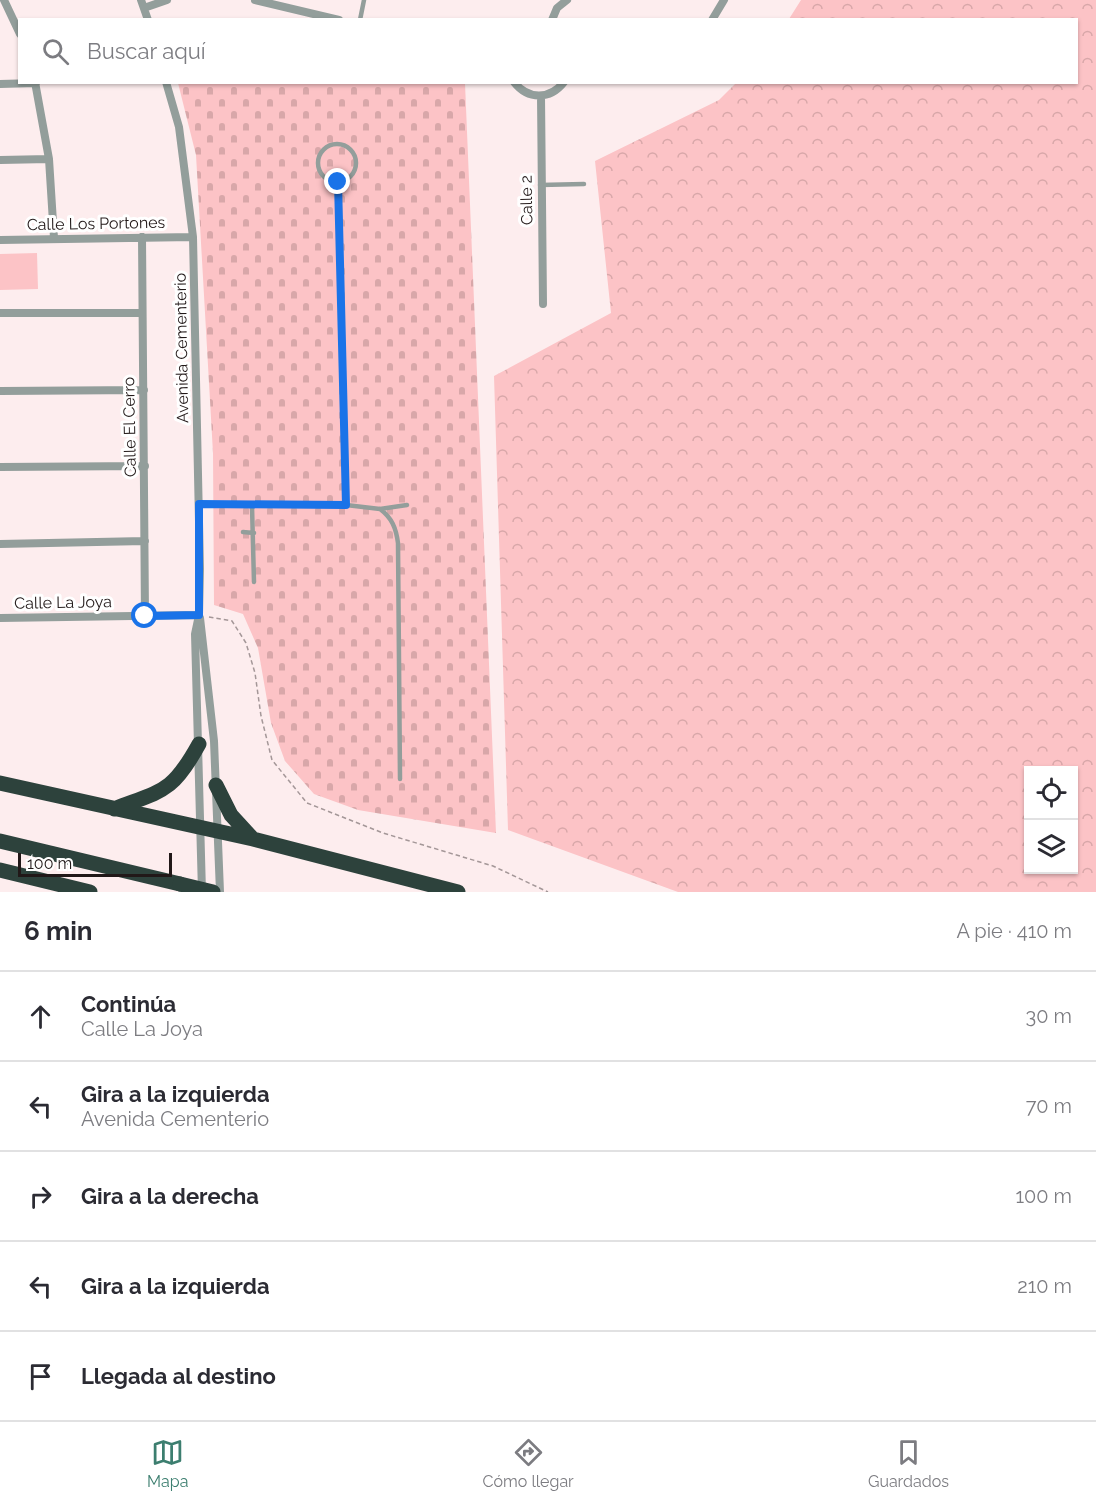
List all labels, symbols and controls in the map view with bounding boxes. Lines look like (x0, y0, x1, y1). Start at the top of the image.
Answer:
search box (18, 18, 1078, 84)
icon: search (39, 35, 72, 68)
text: Buscar aquí (87, 38, 206, 64)
route end (324, 168, 350, 194)
street label: Calle 2 (517, 175, 536, 225)
street label: Calle Los Portones (27, 213, 166, 234)
street label: Avenida Cementerio (171, 273, 192, 423)
street label: Calle El Cerro (119, 377, 140, 477)
street label: Calle La Joya (14, 592, 112, 613)
route start (131, 602, 157, 628)
map controls (1024, 766, 1078, 874)
button: locate (1024, 766, 1078, 820)
button: layers (1024, 820, 1078, 874)
scale bar (18, 850, 172, 878)
text: 100 m (27, 854, 72, 873)
text: 6 min (24, 916, 93, 946)
text: A pie · 410 m (956, 919, 1072, 943)
text: Continúa (81, 991, 176, 1017)
icon: ahead (24, 1000, 57, 1033)
text: 30 m (1026, 1004, 1072, 1028)
text: Calle La Joya (81, 1017, 203, 1041)
text: Gira a la izquierda (81, 1081, 270, 1107)
icon: left (24, 1090, 57, 1123)
text: 70 m (1026, 1094, 1072, 1118)
text: Avenida Cementerio (81, 1107, 269, 1131)
icon: right (24, 1180, 57, 1213)
text: Gira a la derecha (81, 1183, 259, 1209)
text: 100 m (1015, 1184, 1072, 1208)
icon: left (24, 1270, 57, 1303)
text: Gira a la izquierda (81, 1273, 270, 1299)
text: 210 m (1017, 1274, 1072, 1298)
icon: arrive (24, 1360, 57, 1393)
text: Llegada al destino (81, 1363, 276, 1389)
tab: Mapa (147, 1436, 188, 1491)
tab: Cómo llegar (483, 1436, 574, 1491)
tab: Guardados (868, 1436, 949, 1491)

